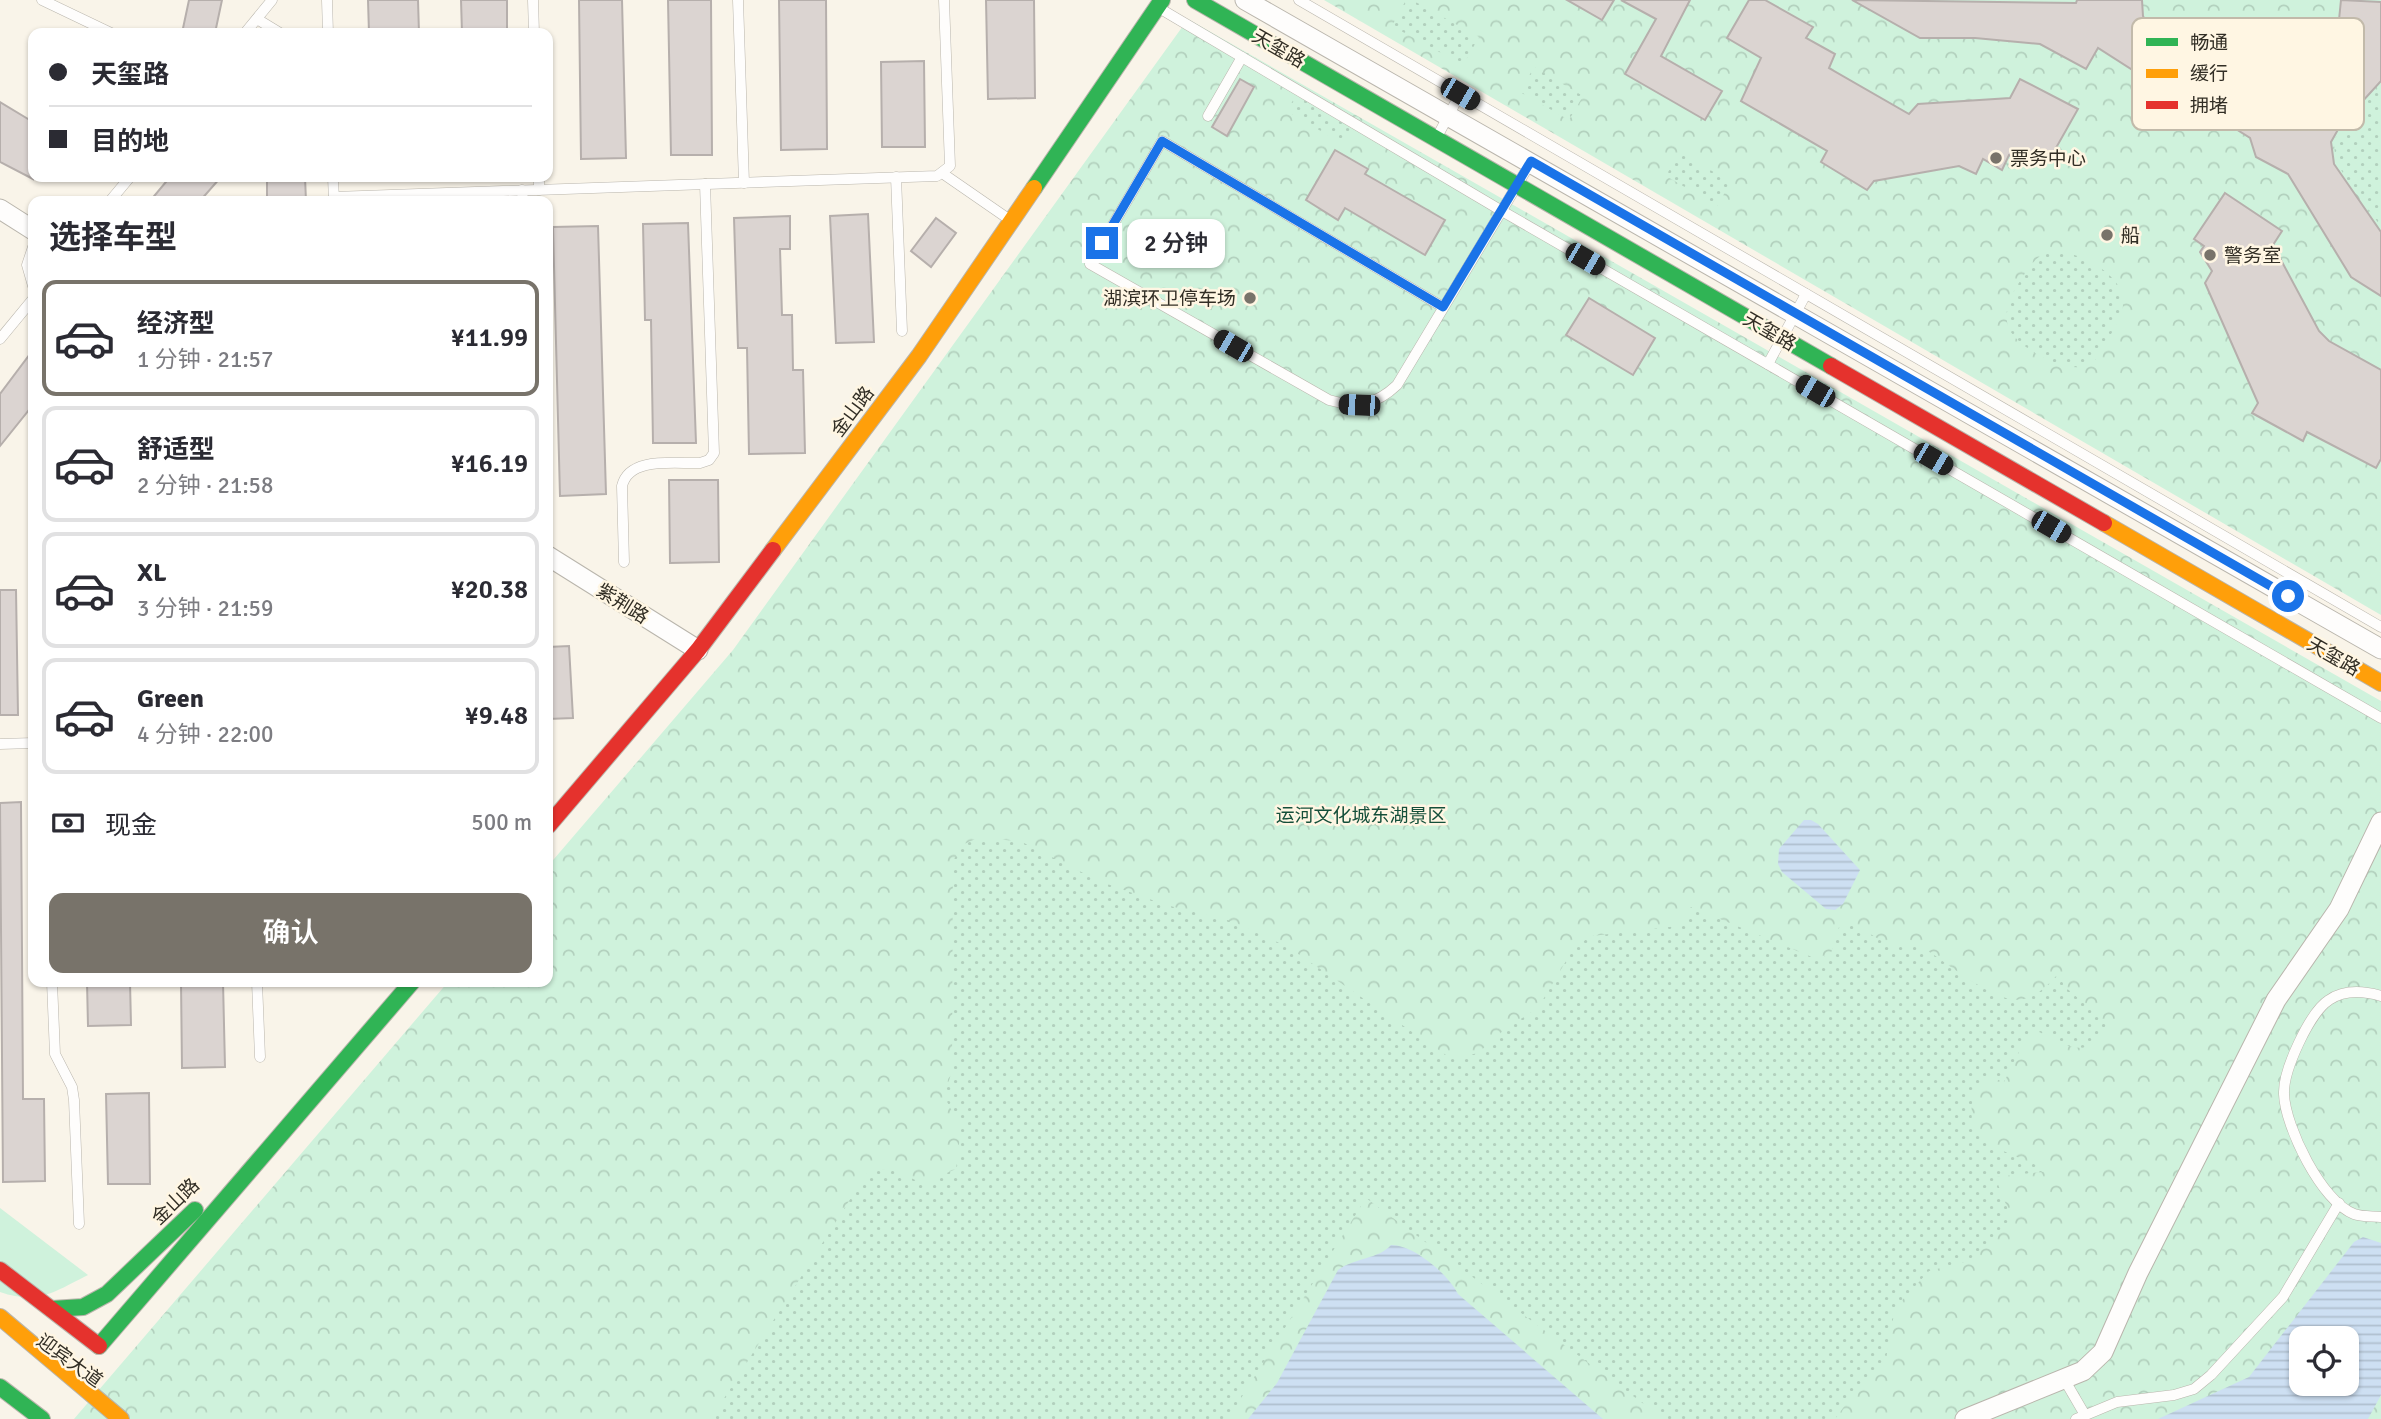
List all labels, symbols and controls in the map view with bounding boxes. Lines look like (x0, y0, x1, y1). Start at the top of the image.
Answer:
legend (2132, 18, 2364, 130)
street label: 天玺路 (1248, 24, 1309, 74)
text: 畅通 (2190, 31, 2228, 55)
text: 天玺路 (91, 59, 169, 91)
text: 缓行 (2190, 62, 2228, 86)
car (1437, 74, 1484, 114)
text: 拥堵 (2190, 94, 2228, 118)
text: 目的地 (91, 126, 169, 158)
place label: 票务中心 (2010, 147, 2086, 171)
marker: 票务中心 (1988, 150, 2004, 166)
text: 选择车型 (49, 218, 177, 257)
callout: 2 分钟 (1126, 218, 1224, 268)
place label: 船 (2121, 224, 2140, 248)
route end (1086, 227, 1118, 259)
marker: 船 (2099, 227, 2115, 243)
text: 2 分钟 (1144, 229, 1208, 258)
car (1562, 239, 1609, 279)
place label: 警务室 (2224, 244, 2281, 268)
marker: 警务室 (2202, 247, 2218, 263)
place label: 湖滨环卫停车场 (1103, 287, 1236, 311)
marker: 湖滨环卫停车场 (1242, 290, 1258, 306)
icon: car (53, 307, 116, 370)
street label: 天玺路 (1739, 307, 1800, 357)
text: 经济型 (137, 308, 215, 340)
text: ¥11.99 (451, 322, 528, 354)
car (1210, 326, 1257, 366)
text: 1 分钟 · 21:57 (137, 345, 273, 374)
car (1792, 371, 1839, 411)
street label: 金山路 (826, 382, 880, 442)
car (1338, 394, 1381, 416)
icon: car (53, 433, 116, 496)
text: 舒适型 (137, 434, 215, 466)
car (1910, 439, 1957, 479)
text: ¥16.19 (451, 448, 528, 480)
text: 2 分钟 · 21:58 (137, 471, 273, 500)
car (2028, 507, 2075, 547)
text: XL (137, 557, 167, 589)
icon: car (53, 559, 116, 622)
text: ¥20.38 (451, 574, 528, 606)
street label: 紫荆路 (592, 579, 653, 629)
route start (2272, 580, 2304, 612)
text: 3 分钟 · 21:59 (137, 594, 273, 623)
street label: 天玺路 (2303, 632, 2364, 682)
text: Green (137, 683, 204, 715)
icon: car (53, 685, 116, 748)
text: ¥9.48 (465, 700, 528, 732)
text: 4 分钟 · 22:00 (137, 720, 273, 749)
icon: cash (49, 804, 87, 842)
park label: 运河文化城东湖景区 (1275, 804, 1447, 828)
text: 500 m (471, 808, 532, 837)
text: 现金 (105, 810, 157, 842)
button: 确认 (49, 893, 532, 973)
street label: 金山路 (147, 1173, 205, 1230)
map controls (2289, 1326, 2359, 1396)
button: locate (2289, 1326, 2359, 1396)
street label: 迎宾大道 (32, 1329, 107, 1393)

